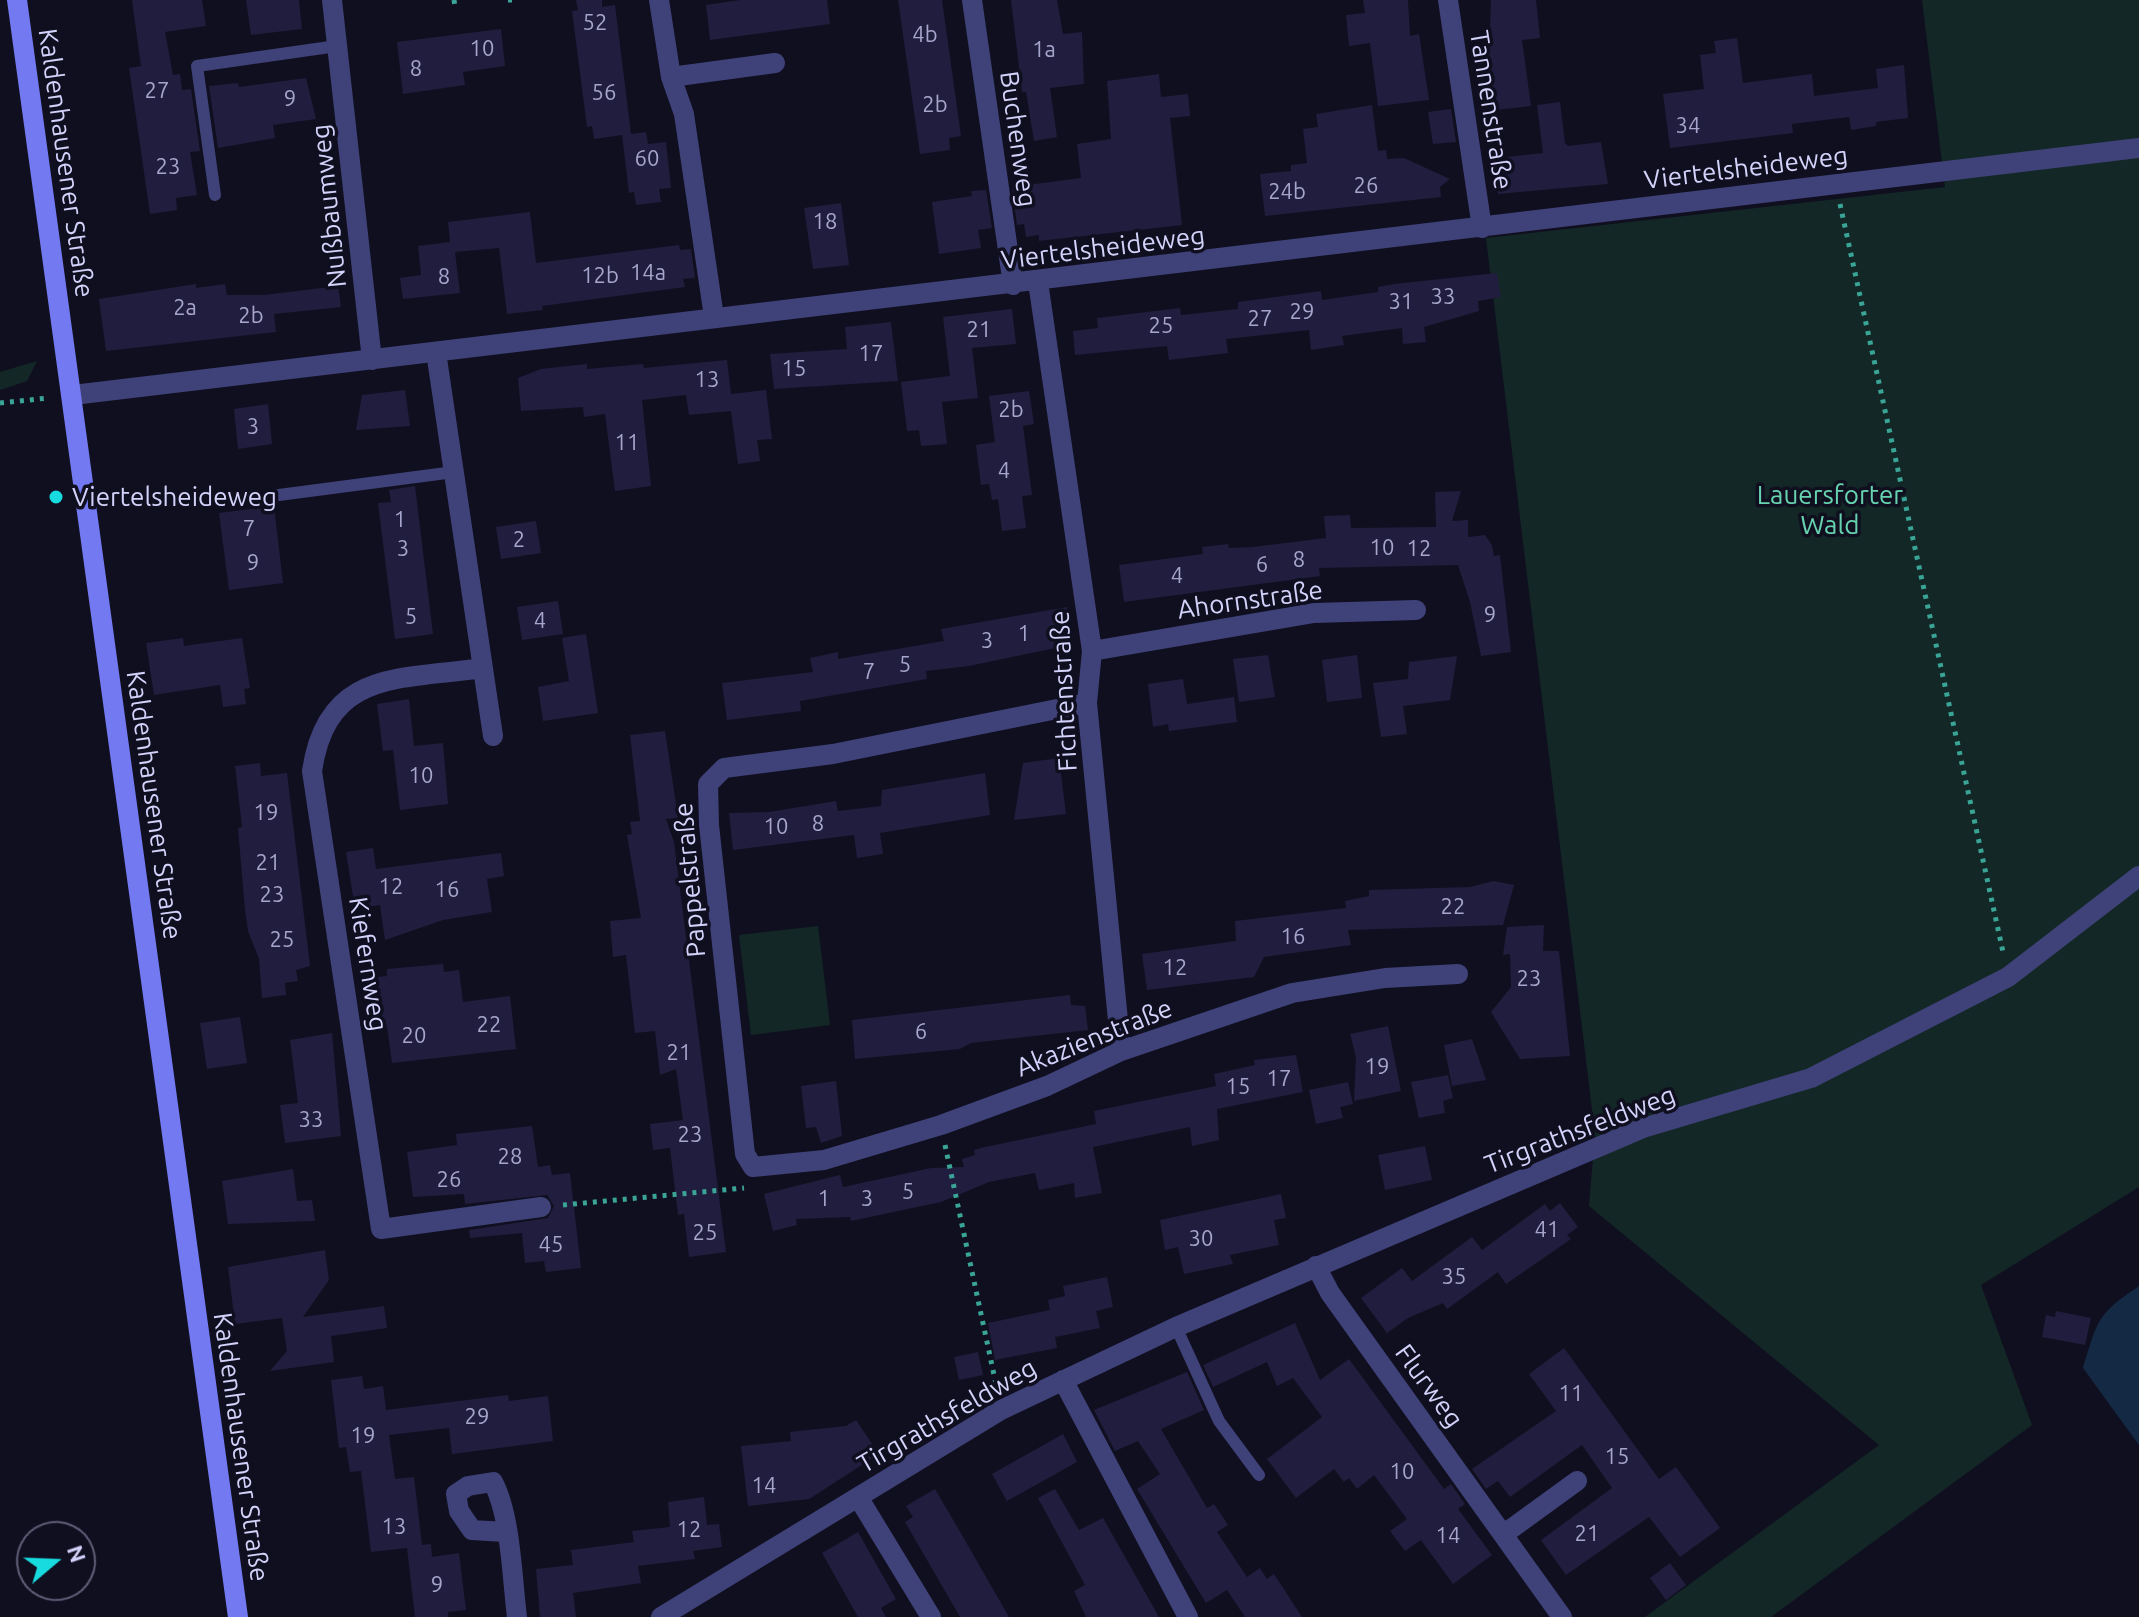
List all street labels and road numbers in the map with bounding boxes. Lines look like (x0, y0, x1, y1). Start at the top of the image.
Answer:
street label: Kaldenhausener Straße (32, 27, 100, 299)
street label: Tannenstraße (1463, 28, 1519, 192)
street label: Buchenweg (993, 69, 1043, 209)
street label: Nußbaumweg (305, 123, 353, 289)
street label: Viertelsheideweg (1642, 140, 1850, 196)
street label: Viertelsheideweg (999, 220, 1207, 276)
street label: Ahornstraße (1175, 574, 1325, 626)
street label: Fichtenstraße (1044, 610, 1084, 772)
street label: Kaldenhausener Straße (120, 669, 188, 941)
street label: Pappelstraße (668, 801, 712, 959)
street label: Kiefernweg (342, 895, 394, 1033)
street label: Akazienstraße (1011, 993, 1177, 1083)
street label: Tirgrathsfeldweg (1480, 1079, 1680, 1181)
street label: Kaldenhausener Straße (207, 1311, 275, 1583)
street label: Flurweg (1388, 1338, 1470, 1434)
street label: Tirgrathsfeldweg (852, 1352, 1042, 1480)

